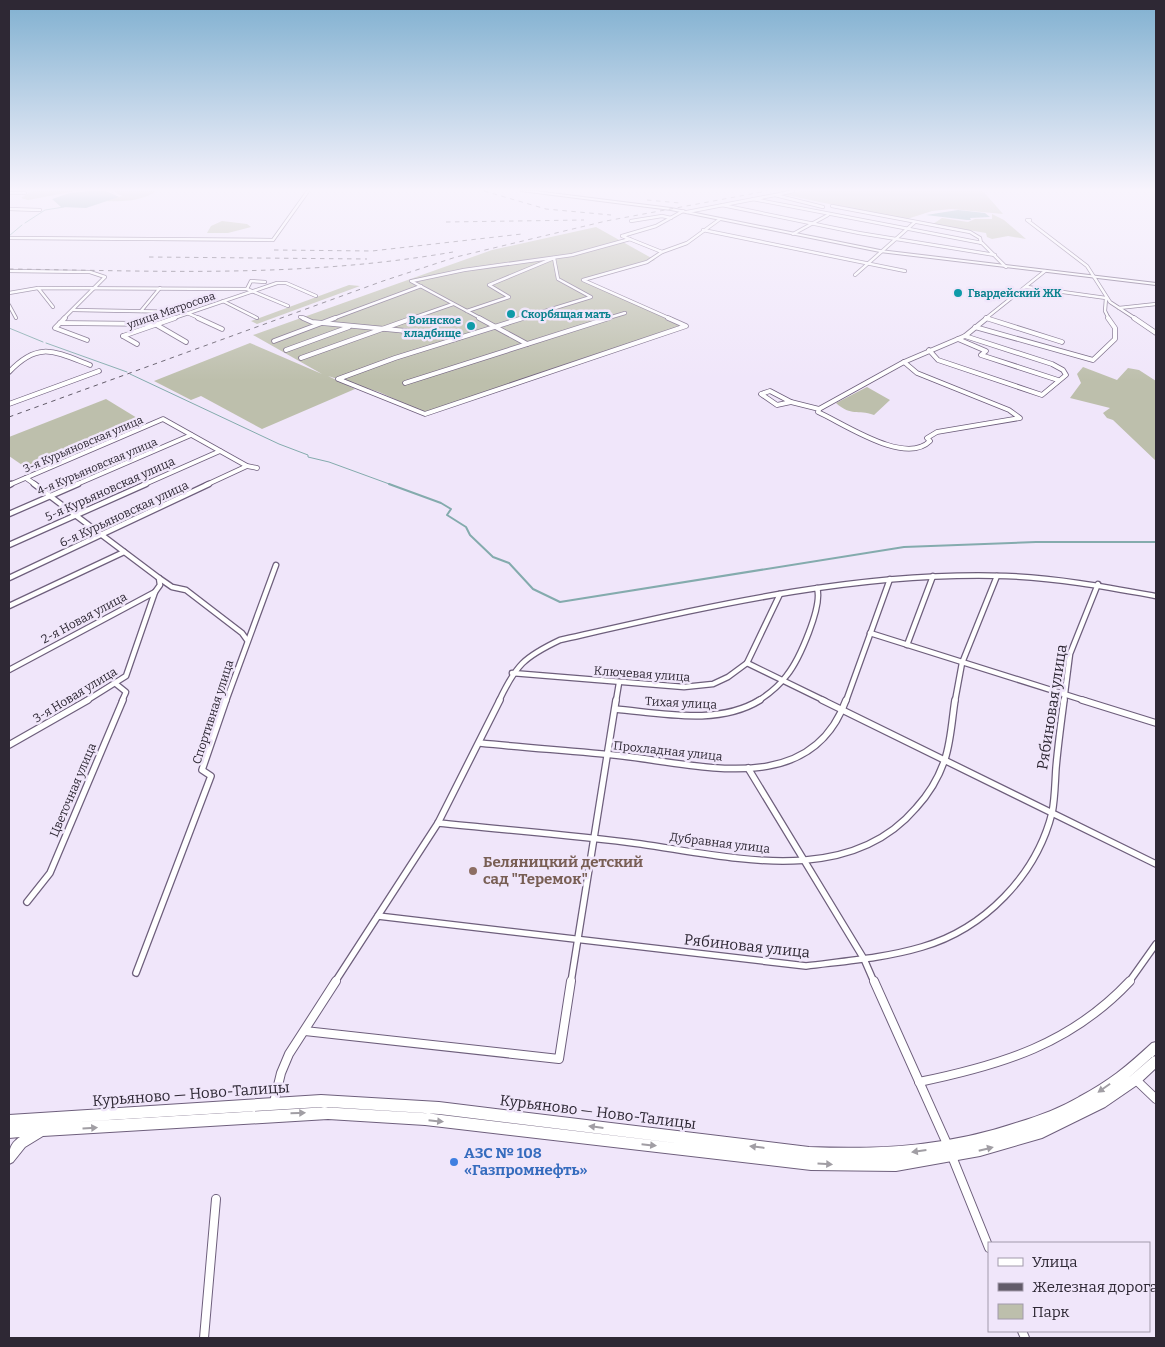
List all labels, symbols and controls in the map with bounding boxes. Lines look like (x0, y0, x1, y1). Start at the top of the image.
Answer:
marker: Гвардейский ЖК (952, 287, 964, 299)
place label: Гвардейский ЖК (968, 287, 1062, 300)
street label: улица Матросова (124, 289, 217, 332)
marker: Скорбящая мать (505, 308, 517, 320)
place label: Скорбящая мать (521, 308, 611, 321)
place label: Воинское кладбище (404, 314, 461, 340)
marker: Воинское кладбище (465, 320, 477, 332)
street label: 3-я Курьяновская улица (21, 413, 145, 476)
street label: 4-я Курьяновская улица (35, 435, 159, 498)
street label: 5-я Курьяновская улица (43, 454, 177, 524)
street label: 6-я Курьяновская улица (57, 478, 191, 550)
street label: 2-я Новая улица (39, 589, 130, 646)
street label: Рябиновая улица (1033, 643, 1071, 771)
street label: Спортивная улица (190, 658, 237, 766)
street label: 3-я Новая улица (31, 664, 120, 726)
street label: Ключевая улица (593, 664, 691, 684)
street label: Тихая улица (645, 694, 718, 712)
street label: Прохладная улица (613, 738, 724, 764)
street label: Цветочная улица (47, 740, 99, 839)
street label: Дубравная улица (669, 830, 771, 856)
place label: Беляницкий детский сад "Теремок" (483, 853, 643, 888)
marker: Беляницкий детский сад "Теремок" (467, 865, 479, 877)
street label: Рябиновая улица (683, 930, 811, 962)
street label: Курьяново — Ново-Талицы (92, 1078, 290, 1110)
one-way arrow (1097, 1083, 1111, 1093)
street label: Курьяново — Ново-Талицы (499, 1091, 697, 1133)
one-way arrow (290, 1109, 306, 1117)
one-way arrow (428, 1117, 444, 1125)
one-way arrow (83, 1123, 99, 1131)
one-way arrow (588, 1123, 604, 1131)
one-way arrow (642, 1141, 658, 1149)
one-way arrow (749, 1143, 765, 1151)
place label: АЗС № 108 «Газпромнефть» (464, 1144, 588, 1179)
one-way arrow (978, 1144, 993, 1152)
one-way arrow (911, 1147, 927, 1155)
marker: АЗС № 108 «Газпромнефть» (448, 1156, 460, 1168)
one-way arrow (817, 1161, 833, 1169)
legend (988, 1242, 1150, 1332)
text: Улица (1032, 1253, 1078, 1271)
text: Железная дорога (1032, 1278, 1158, 1296)
text: Парк (1032, 1303, 1070, 1321)

